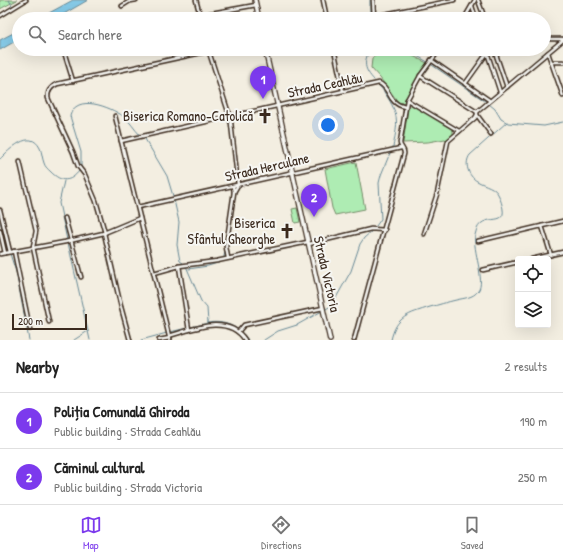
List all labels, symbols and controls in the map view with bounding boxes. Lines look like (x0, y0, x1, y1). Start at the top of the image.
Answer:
search box (12, 12, 551, 56)
icon: search (26, 23, 48, 45)
text: Search here (58, 24, 122, 45)
pin: 1 (250, 66, 276, 99)
street label: Strada Ceahlău (286, 67, 364, 102)
place label: Biserica Romano-Catolică (123, 106, 253, 125)
church icon: Biserica Romano-Catolică (256, 107, 274, 125)
your location (318, 115, 338, 135)
street label: Strada Herculane (223, 147, 311, 185)
pin: 2 (301, 184, 327, 217)
place label: Biserica Sfântul Gheorghe (187, 213, 275, 249)
church icon: Biserica Sfântul Gheorghe (278, 222, 296, 240)
street label: Strada Victoria (310, 234, 346, 314)
map controls (515, 256, 551, 328)
button: locate (515, 256, 551, 292)
button: layers (515, 292, 551, 328)
scale bar (12, 312, 87, 331)
text: 200 m (18, 314, 43, 328)
text: Nearby (16, 355, 59, 378)
text: 2 results (505, 357, 547, 375)
text: Poliția Comunală Ghiroda (54, 401, 189, 422)
text: 1 (27, 412, 31, 430)
text: 190 m (520, 412, 547, 430)
text: Public building · Strada Ceahlău (54, 422, 201, 440)
text: Căminul cultural (54, 457, 145, 478)
text: 2 (26, 468, 32, 486)
text: 250 m (518, 468, 547, 486)
text: Public building · Strada Victoria (54, 478, 202, 496)
tab: Map (80, 514, 102, 552)
tab: Directions (261, 514, 302, 552)
tab: Saved (461, 514, 483, 552)

